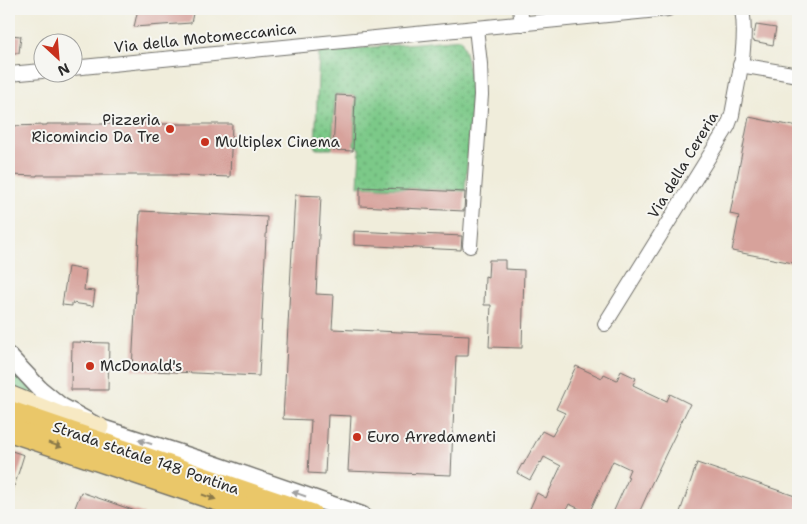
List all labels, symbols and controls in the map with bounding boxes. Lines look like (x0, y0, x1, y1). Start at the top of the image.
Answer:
street label: Via della Motomeccanica (113, 18, 298, 58)
north arrow (32, 32, 82, 82)
text: N (55, 59, 73, 80)
street label: Via della Cereria (643, 107, 723, 222)
place label: Pizzeria Ricomincio Da Tre (31, 110, 161, 147)
marker: Pizzeria Ricomincio Da Tre (164, 123, 176, 135)
place label: Multiplex Cinema (215, 132, 341, 152)
marker: Multiplex Cinema (199, 136, 211, 148)
place label: McDonald's (100, 356, 182, 376)
marker: McDonald's (84, 360, 96, 372)
street label: Strada statale 148 Pontina (50, 417, 243, 500)
place label: Euro Arredamenti (367, 427, 496, 447)
marker: Euro Arredamenti (351, 431, 363, 443)
one-way arrow (137, 438, 152, 446)
one-way arrow (48, 441, 63, 449)
one-way arrow (292, 490, 307, 497)
one-way arrow (202, 493, 217, 501)

